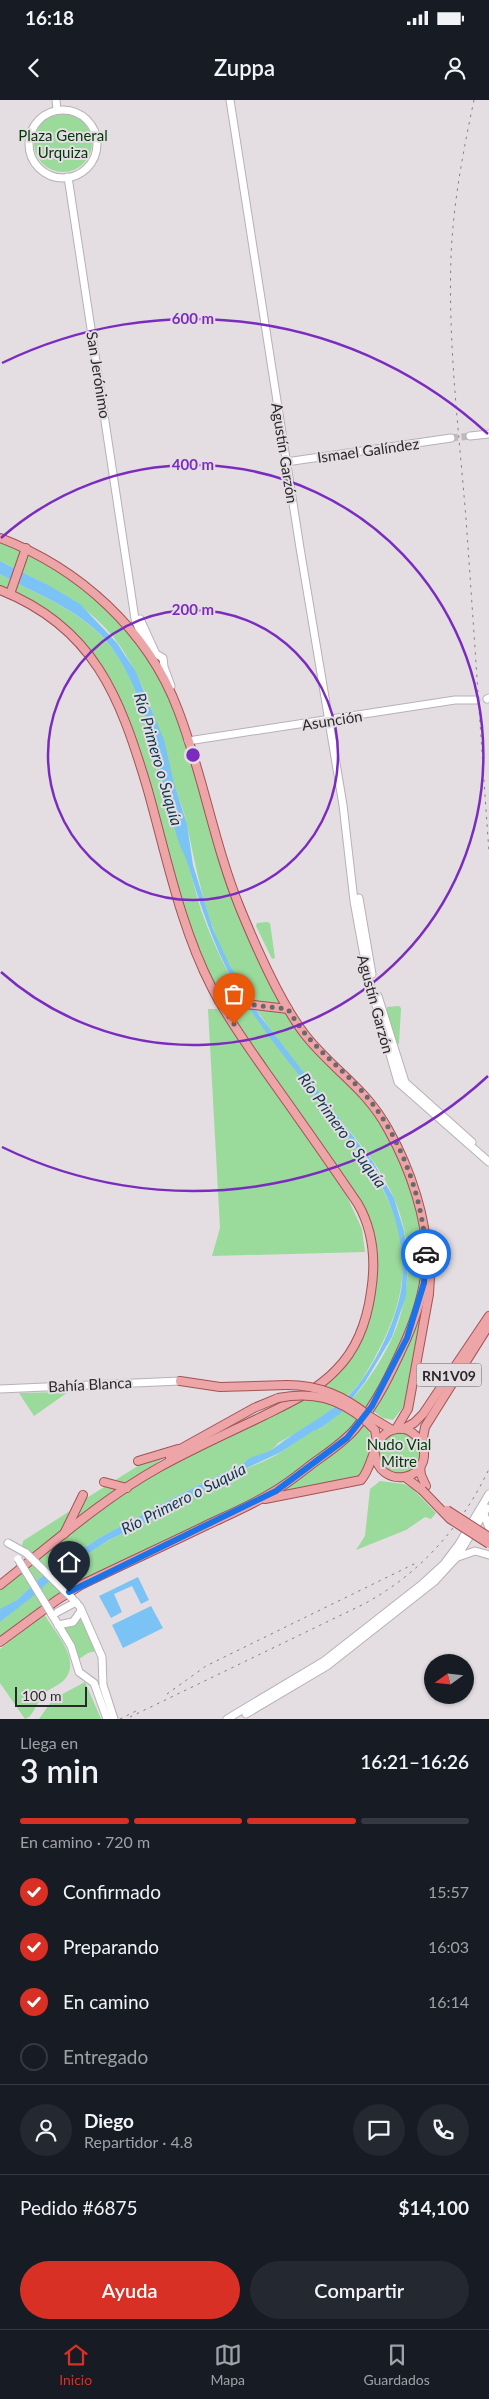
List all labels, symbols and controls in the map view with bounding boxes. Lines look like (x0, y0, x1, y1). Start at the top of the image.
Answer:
text: 16:18 (25, 6, 74, 29)
icon: back (20, 54, 48, 82)
text: Zuppa (214, 54, 275, 81)
icon: person (441, 54, 469, 82)
park label: Plaza General Urquiza (18, 126, 108, 161)
text: 600 m (172, 309, 214, 327)
street label: San Jerónimo (83, 330, 115, 420)
street label: Agustín Garzón (268, 401, 302, 505)
street label: Ismael Galíndez (316, 434, 420, 466)
text: 400 m (172, 455, 214, 473)
text: 200 m (172, 600, 214, 618)
water label: Río Primero o Suquía (131, 690, 187, 828)
street label: Asunción (300, 706, 364, 734)
centre of rings (184, 746, 202, 764)
street label: Agustín Garzón (354, 953, 398, 1055)
pin (213, 973, 255, 1024)
icon: bag (220, 980, 248, 1008)
water label: Río Primero o Suquía (295, 1069, 391, 1191)
courier (401, 1229, 451, 1279)
icon: car (412, 1240, 440, 1268)
road number: RN1V09 (416, 1364, 482, 1386)
street label: Bahía Blanca (48, 1373, 132, 1395)
park label: Nudo Vial Mitre (367, 1435, 431, 1470)
water label: Río Primero o Suquía (117, 1458, 249, 1538)
pin (48, 1541, 90, 1592)
icon: home (55, 1548, 83, 1576)
north arrow (424, 1654, 474, 1704)
map controls (424, 1654, 474, 1704)
scale bar (15, 1684, 88, 1707)
text: 100 m (22, 1687, 61, 1704)
text: Llega en (20, 1733, 78, 1752)
text: 16:21–16:26 (360, 1750, 469, 1773)
text: 3 min (20, 1751, 99, 1790)
text: En camino · 720 m (20, 1832, 150, 1851)
icon: check (20, 1878, 48, 1906)
text: Confirmado (63, 1880, 161, 1903)
text: 15:57 (428, 1882, 469, 1901)
icon: check (20, 1933, 48, 1961)
text: Preparando (63, 1935, 159, 1958)
text: 16:03 (428, 1937, 469, 1956)
icon: check (20, 1988, 48, 2016)
text: En camino (63, 1990, 149, 2013)
text: 16:14 (428, 1992, 469, 2011)
text: Entregado (63, 2045, 148, 2068)
button: person (20, 2104, 72, 2156)
button: chat (353, 2104, 405, 2156)
button: phone (417, 2104, 469, 2156)
text: Diego (84, 2109, 134, 2132)
text: Repartidor · 4.8 (84, 2132, 193, 2151)
text: Pedido #6875 (20, 2196, 138, 2219)
text: $14,100 (398, 2196, 469, 2219)
button: Ayuda (20, 2261, 240, 2319)
button: Compartir (250, 2261, 469, 2319)
tab: Inicio (59, 2341, 92, 2388)
tab: Mapa (211, 2341, 245, 2388)
tab: Guardados (363, 2341, 430, 2388)

